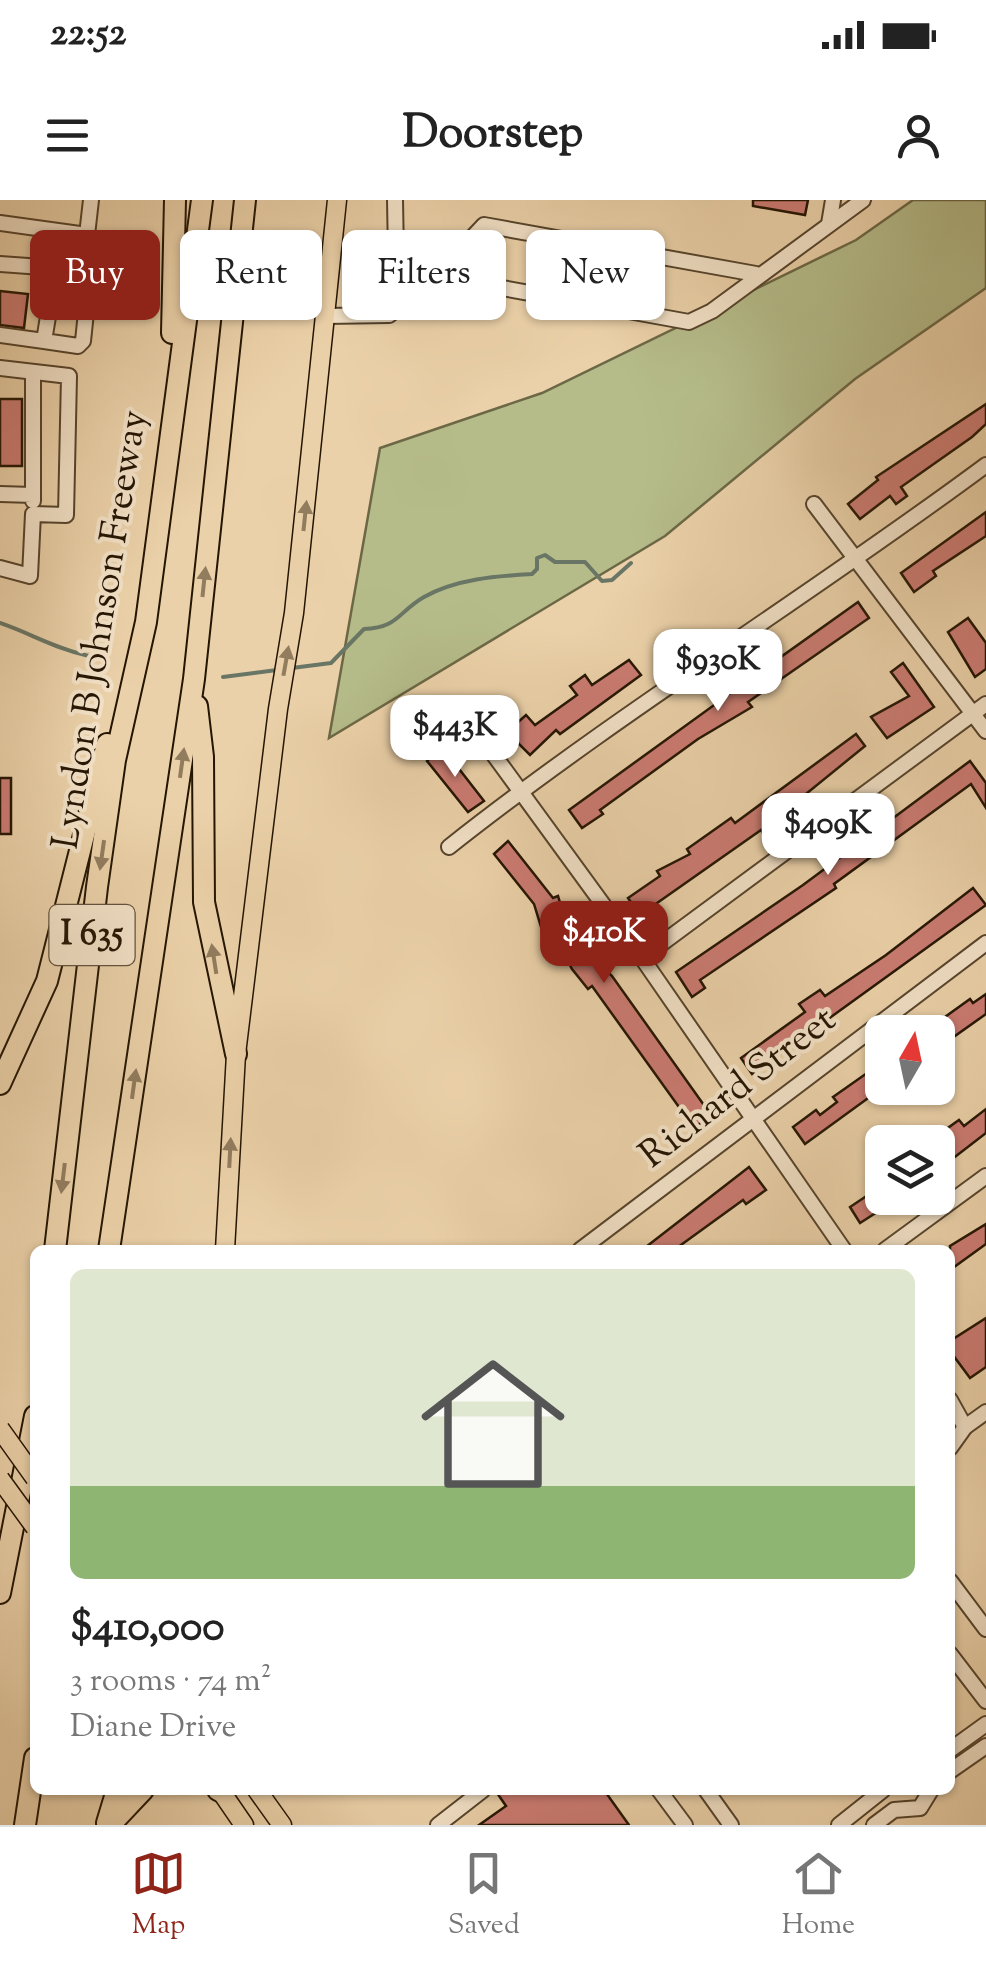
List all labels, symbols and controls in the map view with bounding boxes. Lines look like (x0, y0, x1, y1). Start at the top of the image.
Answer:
text: 22:52 (50, 8, 126, 62)
text: Doorstep (403, 103, 583, 168)
icon: menu (40, 108, 95, 163)
icon: person (891, 108, 946, 163)
chip: Buy (30, 230, 160, 320)
chip: Rent (180, 230, 322, 320)
chip: Filters (342, 230, 506, 320)
chip: New (526, 230, 665, 320)
street label: Lyndon B Johnson Freeway (41, 407, 163, 853)
one-way arrow (297, 499, 313, 531)
one-way arrow (196, 566, 212, 597)
pin: $930K (648, 629, 788, 714)
text: $930K (675, 638, 761, 684)
one-way arrow (279, 644, 294, 676)
pin: $443K (385, 695, 525, 780)
text: $443K (412, 704, 498, 750)
one-way arrow (174, 747, 190, 778)
pin: $409K (758, 793, 898, 878)
text: $409K (784, 802, 872, 848)
one-way arrow (93, 840, 109, 872)
pin: $410K (534, 901, 674, 986)
road number: I 635 (49, 905, 134, 965)
text: $410K (562, 910, 646, 956)
one-way arrow (206, 943, 221, 974)
street label: Richard Street (629, 995, 849, 1183)
north arrow (865, 1015, 955, 1105)
map controls (865, 1015, 955, 1215)
one-way arrow (127, 1068, 142, 1100)
button: layers (865, 1125, 955, 1215)
one-way arrow (222, 1136, 238, 1168)
one-way arrow (55, 1163, 71, 1194)
icon: home (403, 1334, 583, 1514)
text: $410,000 (70, 1599, 224, 1659)
text: 3 rooms · 74 m² (70, 1659, 272, 1705)
text: Diane Drive (70, 1705, 237, 1751)
tab: Map (131, 1846, 186, 1946)
tab: Saved (448, 1846, 520, 1946)
tab: Home (782, 1846, 855, 1946)

